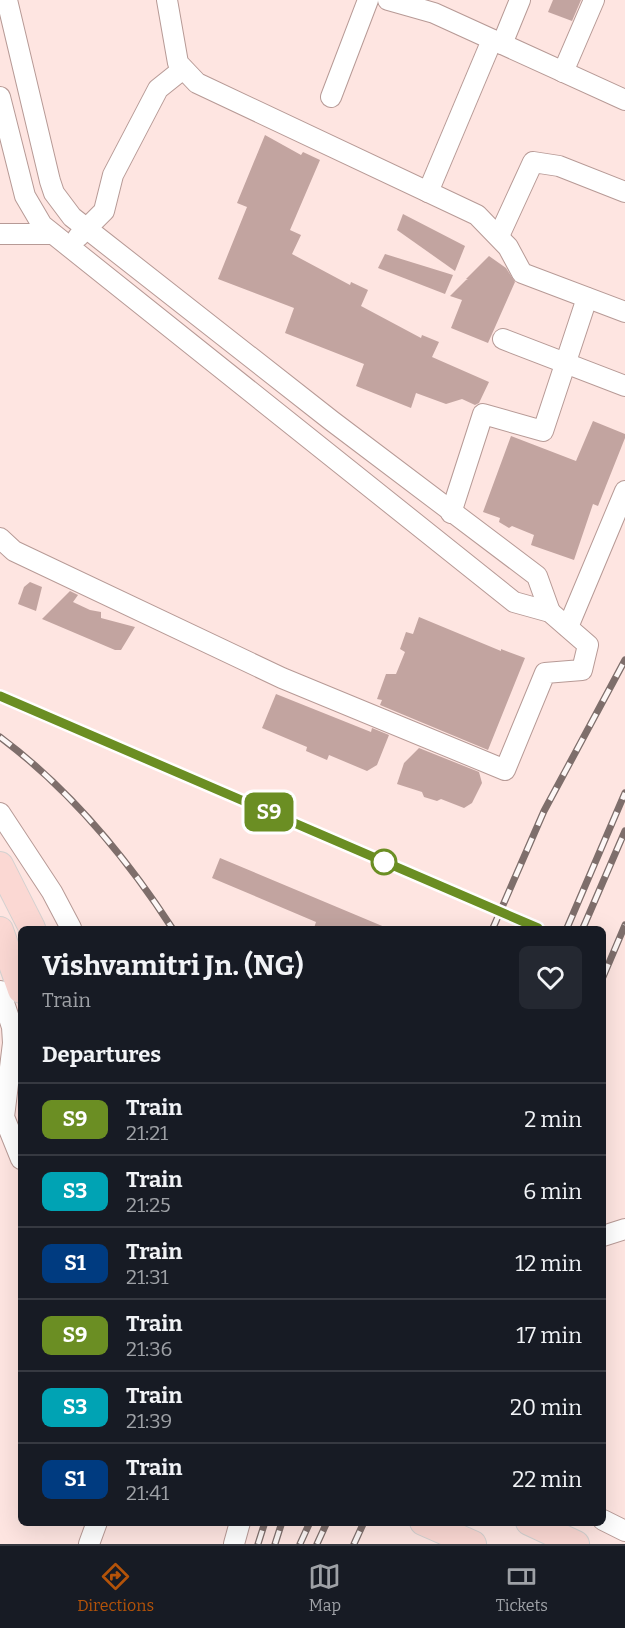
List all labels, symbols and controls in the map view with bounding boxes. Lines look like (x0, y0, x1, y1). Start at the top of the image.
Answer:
line badge: S9 (242, 792, 296, 832)
text: S9 (256, 799, 282, 825)
unlabelled marker (371, 849, 397, 875)
button: heart (519, 946, 582, 1009)
text: Vishvamitri Jn. (NG) (42, 949, 303, 982)
text: Train (42, 988, 91, 1012)
text: Departures (42, 1041, 161, 1068)
text: Train (126, 1094, 182, 1121)
text: S9 (62, 1106, 88, 1132)
text: 2 min (524, 1106, 582, 1133)
text: 21:21 (126, 1121, 168, 1145)
text: Train (126, 1166, 182, 1193)
text: S3 (63, 1178, 87, 1204)
text: 6 min (523, 1178, 582, 1205)
text: 21:25 (126, 1193, 171, 1217)
text: Train (126, 1238, 182, 1265)
text: S1 (64, 1250, 86, 1276)
text: 12 min (515, 1250, 582, 1277)
text: 21:31 (126, 1265, 169, 1289)
text: Train (126, 1310, 182, 1337)
text: S9 (62, 1322, 88, 1348)
text: 17 min (516, 1322, 582, 1349)
text: 21:36 (126, 1337, 172, 1361)
text: Train (126, 1382, 182, 1409)
text: S3 (63, 1394, 87, 1420)
text: 20 min (510, 1394, 582, 1421)
text: 21:39 (126, 1409, 172, 1433)
text: Train (126, 1454, 182, 1481)
text: S1 (64, 1466, 86, 1492)
text: 22 min (512, 1466, 582, 1493)
text: 21:41 (126, 1481, 169, 1505)
tab: Directions (77, 1560, 154, 1615)
tab: Map (308, 1560, 341, 1615)
tab: Tickets (496, 1560, 548, 1615)

